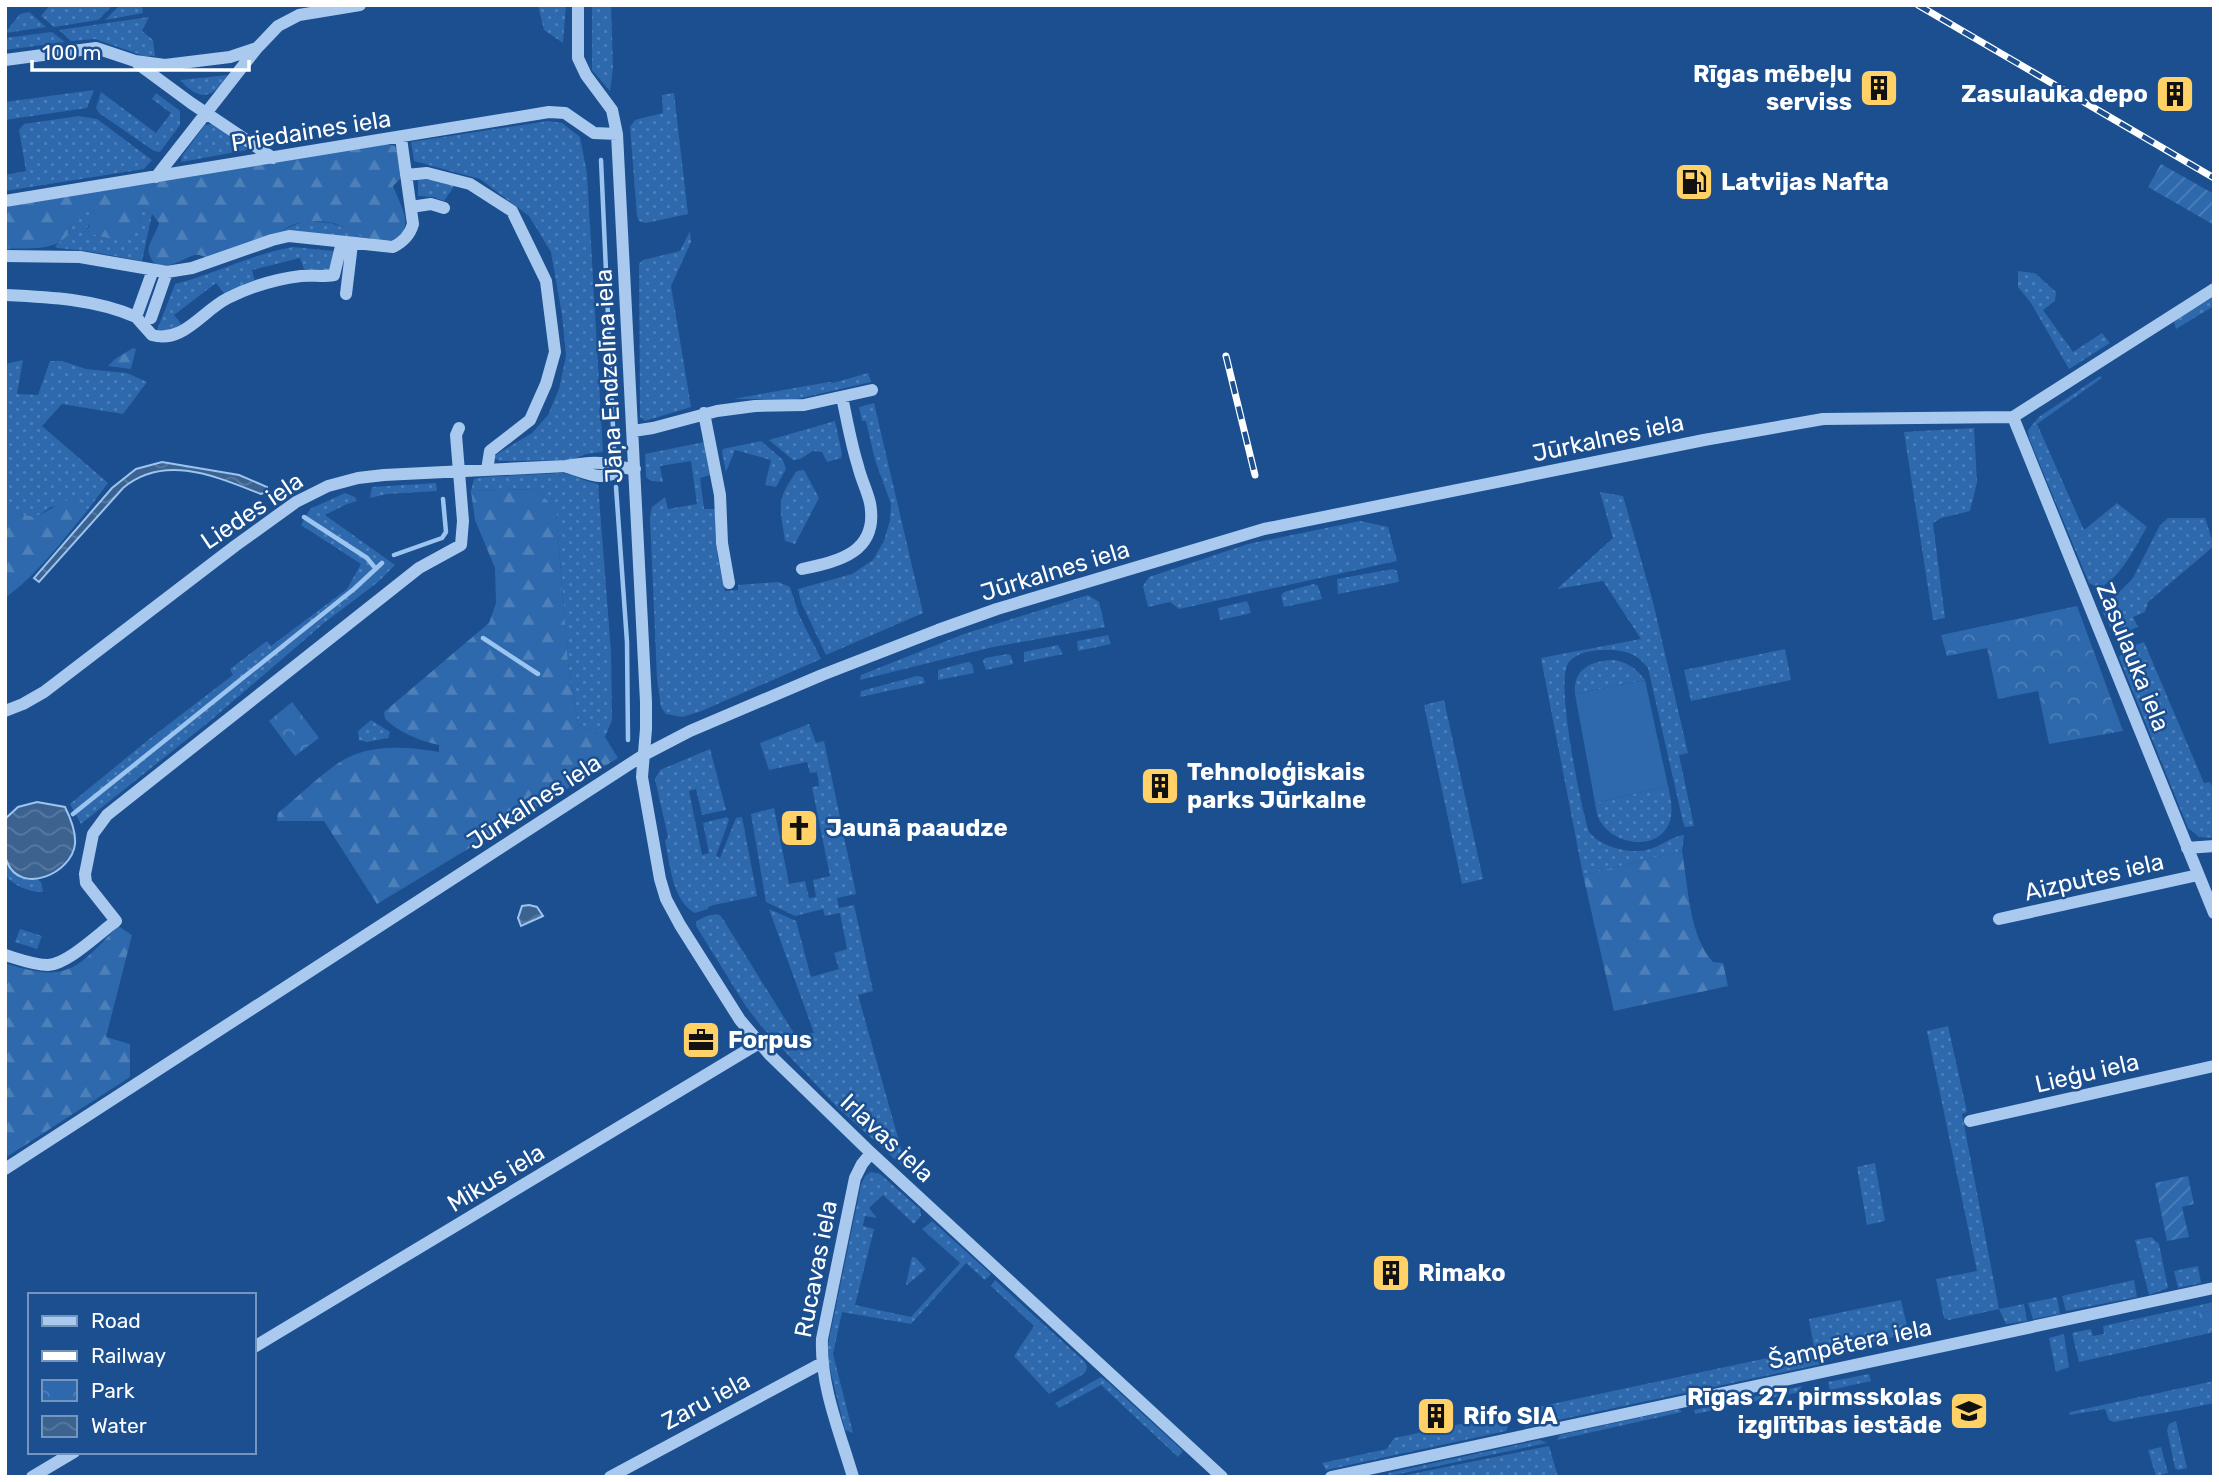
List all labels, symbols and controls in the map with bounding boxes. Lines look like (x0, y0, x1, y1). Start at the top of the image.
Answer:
scale bar (32, 28, 248, 72)
text: 100 m (42, 40, 101, 65)
place label: Rīgas mēbeļu serviss (1693, 60, 1852, 116)
building icon: Rīgas mēbeļu serviss (1858, 67, 1900, 109)
building icon: Zasulauka depo (2154, 73, 2196, 115)
place label: Zasulauka depo (1961, 80, 2148, 108)
street label: Priedaines iela (229, 105, 393, 157)
fuel station icon: Latvijas Nafta (1673, 161, 1715, 203)
place label: Latvijas Nafta (1721, 168, 1889, 196)
street label: Jāņa Endzelīna iela (589, 268, 629, 484)
street label: Jūrkalnes iela (1530, 408, 1686, 468)
street label: Liedes iela (196, 467, 308, 555)
street label: Jūrkalnes iela (977, 535, 1133, 607)
street label: Zasulauka iela (2091, 579, 2175, 735)
street label: Jūrkalnes iela (462, 748, 606, 856)
place label: Tehnoloģiskais parks Jūrkalne (1187, 758, 1366, 814)
building icon: Tehnoloģiskais parks Jūrkalne (1139, 765, 1181, 807)
church icon: Jaunā paaudze (778, 807, 820, 849)
place label: Jaunā paaudze (826, 814, 1008, 842)
street label: Aizputes iela (2022, 847, 2166, 907)
office icon: Forpus (680, 1019, 722, 1061)
place label: Forpus (728, 1026, 812, 1054)
street label: Lieģu iela (2032, 1047, 2142, 1099)
street label: Irlavas iela (835, 1088, 939, 1188)
street label: Mikus iela (442, 1138, 550, 1218)
street label: Rucavas iela (789, 1198, 843, 1340)
building icon: Rimako (1370, 1252, 1412, 1294)
place label: Rimako (1418, 1259, 1506, 1287)
legend (28, 1293, 256, 1454)
text: Road (91, 1308, 141, 1333)
street label: Šampētera iela (1766, 1313, 1934, 1375)
text: Railway (91, 1343, 166, 1368)
street label: Zaru iela (657, 1366, 755, 1436)
text: Park (91, 1378, 135, 1403)
place label: Rīgas 27. pirmsskolas izglītības iestāde (1687, 1383, 1942, 1439)
school or university icon: Rīgas 27. pirmsskolas izglītības iestāde (1948, 1390, 1990, 1432)
building icon: Rifo SIA (1415, 1395, 1457, 1437)
place label: Rifo SIA (1463, 1402, 1558, 1430)
text: Water (91, 1413, 147, 1438)

